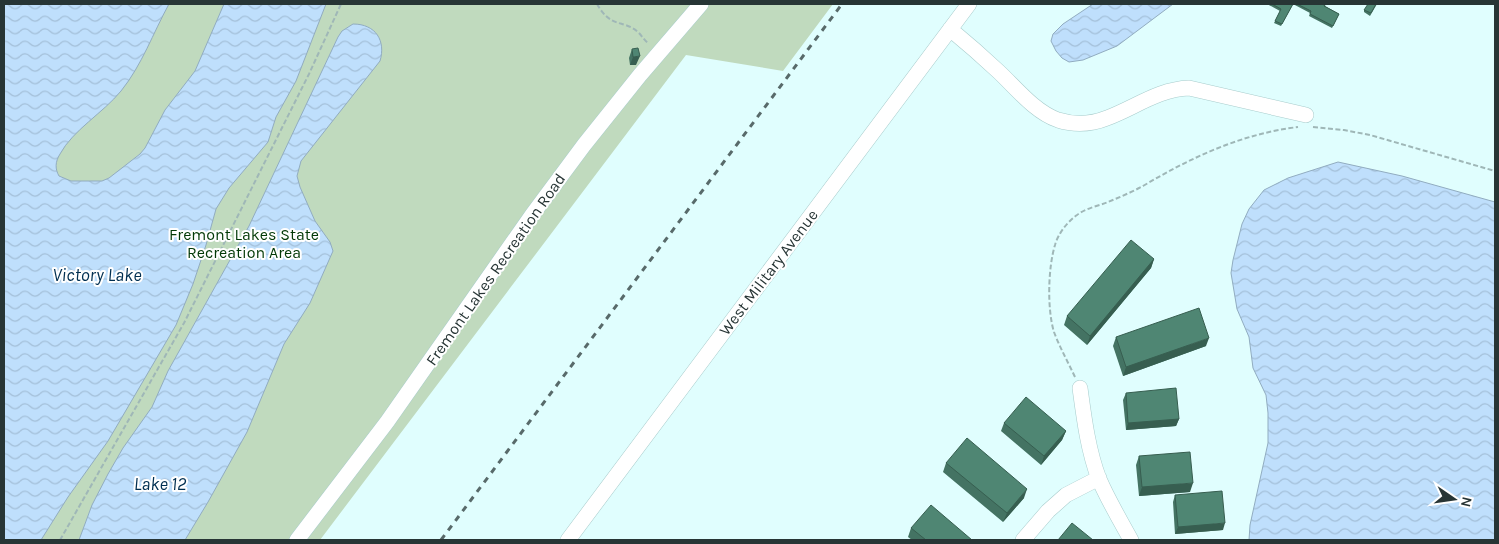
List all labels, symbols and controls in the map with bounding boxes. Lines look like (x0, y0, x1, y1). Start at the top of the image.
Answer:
street label: Fremont Lakes Recreation Road (422, 170, 569, 369)
street label: West Military Avenue (715, 206, 822, 339)
park label: Fremont Lakes State Recreation Area (169, 225, 319, 262)
water label: Victory Lake (52, 264, 142, 286)
water label: Lake 12 (134, 473, 187, 495)
north arrow (1429, 474, 1479, 524)
text: N (1457, 495, 1476, 509)

